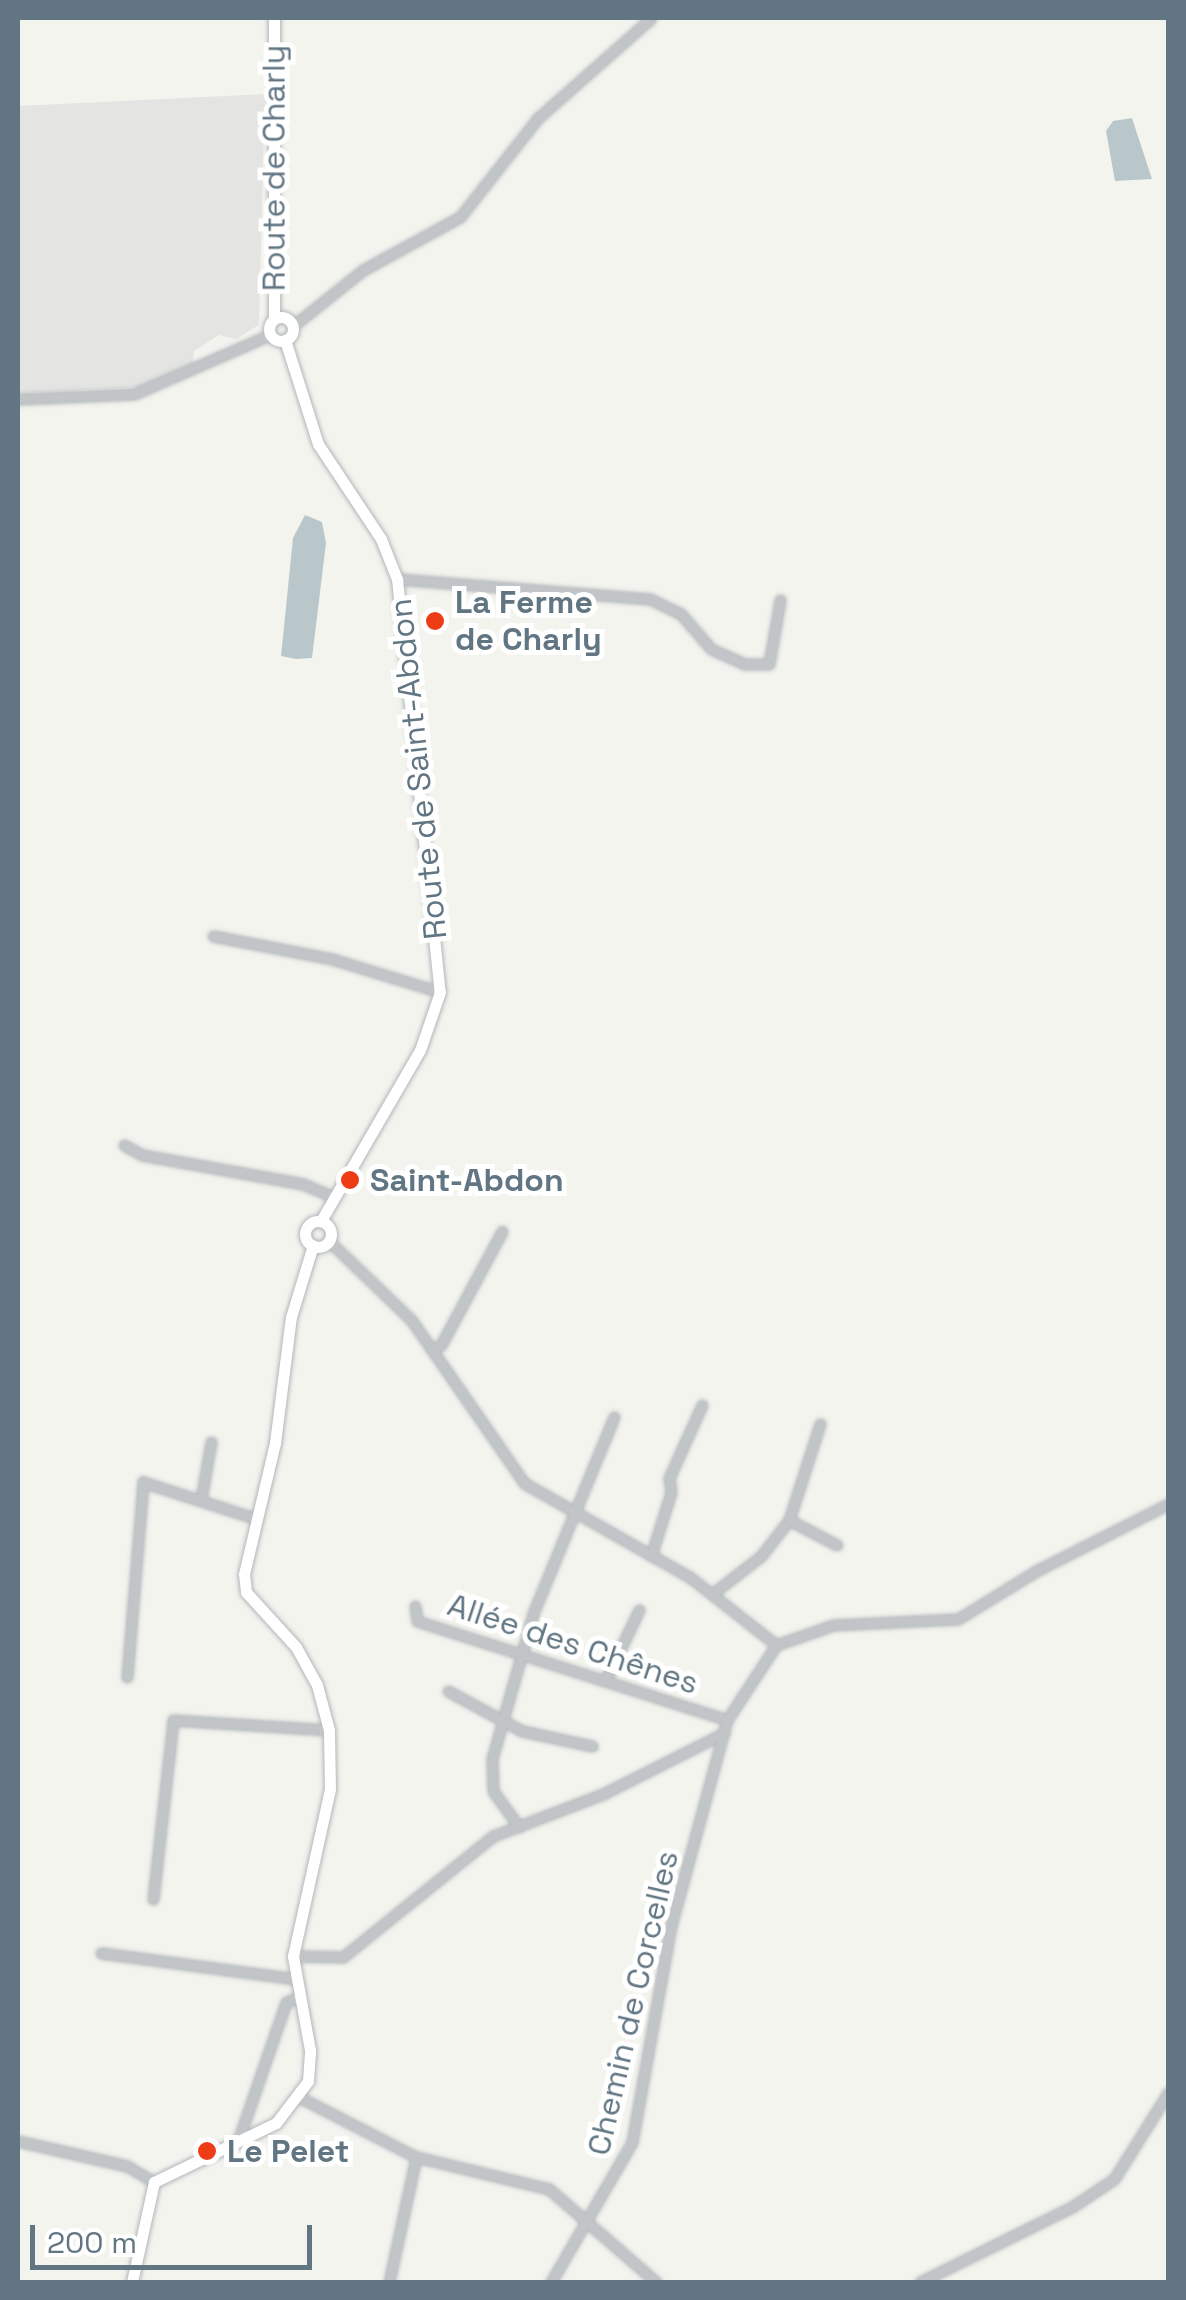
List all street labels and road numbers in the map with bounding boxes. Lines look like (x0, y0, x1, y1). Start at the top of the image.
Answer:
street label: Route de Charly (255, 45, 293, 291)
street label: Route de Saint-Abdon (381, 597, 455, 941)
street label: Allée des Chênes (443, 1585, 703, 1703)
street label: Chemin de Corcelles (579, 1847, 687, 2159)

